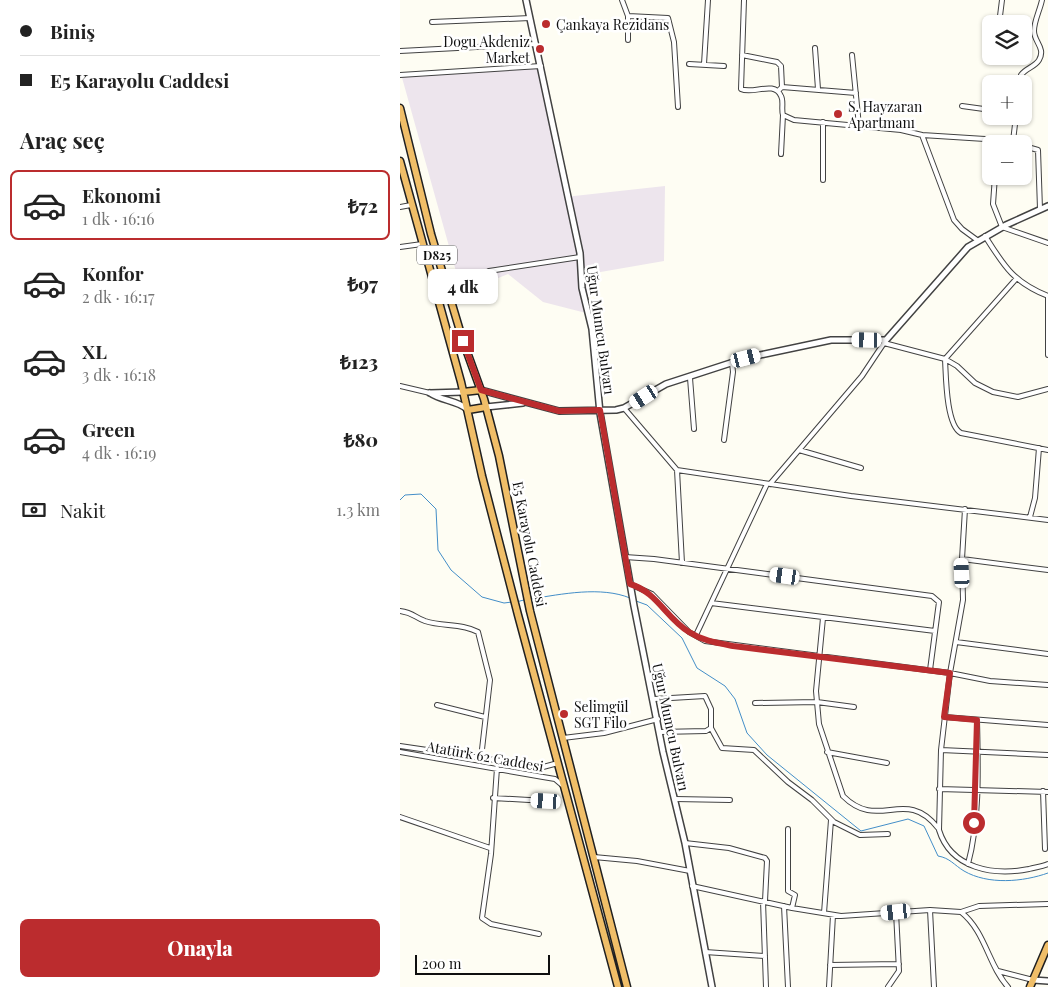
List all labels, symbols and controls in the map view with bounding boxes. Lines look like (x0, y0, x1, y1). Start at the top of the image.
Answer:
place label: Çankaya Rezidans (556, 15, 669, 34)
map controls (982, 15, 1032, 185)
button: layers (982, 15, 1032, 65)
text: Biniş (50, 18, 95, 44)
marker: Çankaya Rezidans (540, 18, 552, 30)
place label: Dogu Akdeniz Market (443, 32, 531, 67)
marker: Dogu Akdeniz Market (534, 43, 546, 55)
text: E5 Karayolu Caddesi (50, 67, 229, 93)
button: + (982, 75, 1032, 125)
place label: S. Hayzaran Apartmanı (847, 97, 923, 132)
marker: S. Hayzaran Apartmanı (832, 108, 844, 120)
text: Araç seç (20, 125, 105, 155)
button: − (982, 135, 1032, 185)
text: Ekonomi (82, 182, 161, 208)
icon: car (22, 183, 67, 228)
text: ₺72 (348, 192, 378, 218)
text: 1 dk · 16:16 (82, 208, 155, 229)
road number: D825 (417, 246, 457, 264)
text: Konfor (82, 260, 144, 286)
icon: car (22, 261, 67, 306)
street label: Uğur Mumcu Bulvarı (583, 264, 619, 396)
callout: 4 dk (428, 268, 498, 304)
text: ₺97 (347, 270, 378, 296)
text: 4 dk (447, 276, 479, 297)
text: 2 dk · 16:17 (82, 286, 155, 307)
route end (452, 330, 474, 352)
car (851, 332, 882, 348)
text: XL (82, 338, 107, 364)
icon: car (22, 339, 67, 384)
car (729, 347, 762, 369)
text: ₺123 (340, 348, 378, 374)
text: 3 dk · 16:18 (82, 364, 156, 385)
car (627, 383, 660, 411)
text: Green (82, 416, 135, 442)
icon: car (22, 417, 67, 462)
text: ₺80 (344, 426, 378, 452)
text: 4 dk · 16:19 (82, 442, 157, 463)
street label: E5 Karayolu Caddesi (509, 480, 551, 608)
icon: cash (20, 496, 48, 524)
text: Nakit (60, 497, 105, 523)
text: 1.3 km (336, 499, 380, 520)
car (953, 558, 970, 588)
car (769, 566, 800, 586)
street label: Uğur Mumcu Bulvarı (648, 661, 694, 793)
place label: Selimgül SGT Filo (574, 697, 629, 732)
marker: Selimgül SGT Filo (558, 708, 570, 720)
street label: Atatürk 62 Caddesi (424, 736, 545, 776)
car (530, 793, 561, 809)
route start (963, 812, 985, 834)
car (880, 903, 911, 921)
button: Onayla (20, 919, 380, 977)
scale bar (415, 952, 550, 975)
text: 200 m (422, 954, 461, 973)

